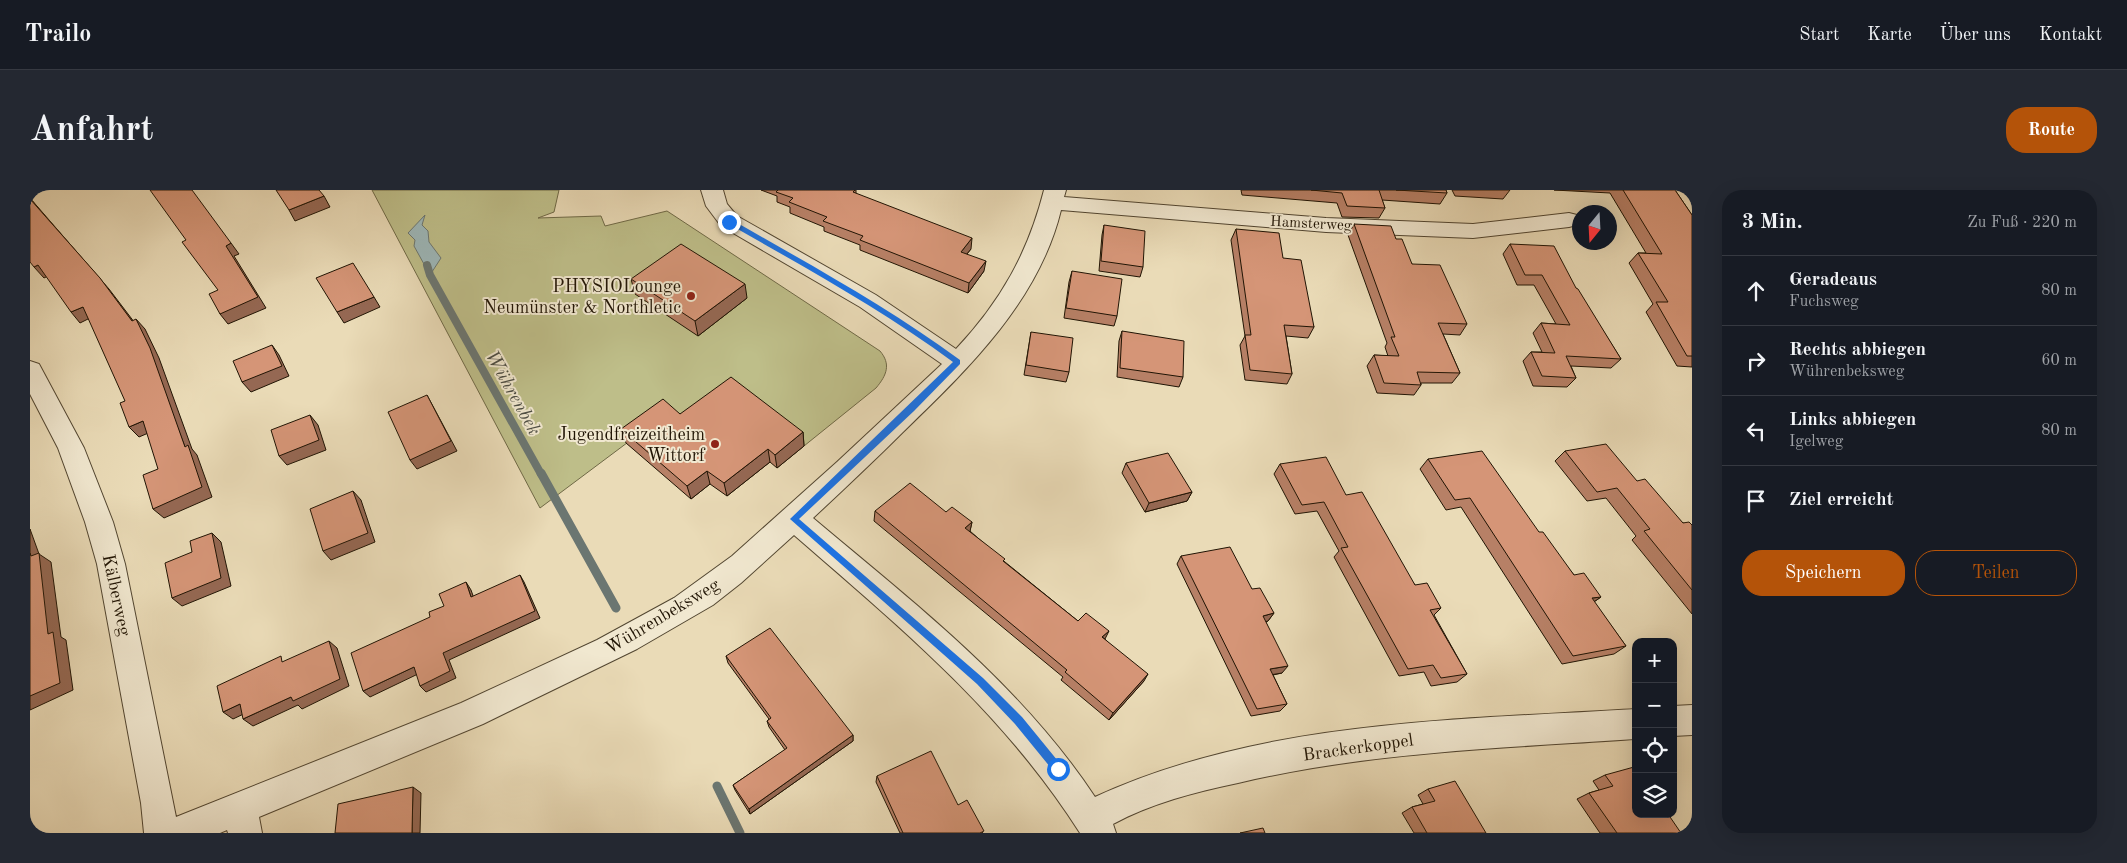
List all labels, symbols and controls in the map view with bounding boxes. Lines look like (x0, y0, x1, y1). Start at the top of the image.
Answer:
text: Trailo (25, 23, 91, 47)
text: Start (1799, 26, 1839, 44)
text: Karte (1867, 26, 1912, 44)
text: Über uns (1940, 26, 2011, 44)
text: Kontakt (2039, 26, 2102, 44)
button: Route (2006, 107, 2097, 153)
text: Anfahrt (30, 113, 153, 148)
north arrow (1572, 205, 1617, 250)
route end (718, 211, 741, 234)
text: 3 Min. (1742, 212, 1803, 233)
street label: Hamsterweg (1270, 215, 1352, 234)
text: Zu Fuß · 220 m (1967, 215, 2077, 231)
text: Geradeaus (1789, 271, 1877, 290)
icon: ahead (1742, 277, 1770, 305)
place label: PHYSIOLounge Neumünster & Northletic (483, 278, 681, 317)
text: 80 m (2041, 283, 2077, 299)
marker: PHYSIOLounge Neumünster & Northletic (685, 290, 697, 302)
text: Fuchsweg (1789, 294, 1859, 310)
text: Rechts abbiegen (1789, 341, 1926, 360)
water label: Wührenbek (481, 347, 543, 439)
icon: right (1742, 347, 1770, 375)
text: 60 m (2041, 353, 2077, 369)
text: Wührenbeksweg (1789, 364, 1904, 380)
text: Links abbiegen (1789, 411, 1916, 430)
icon: left (1742, 417, 1770, 445)
text: 80 m (2041, 423, 2077, 439)
place label: Jugendfreizeitheim Wittorf (558, 426, 706, 465)
text: Igelweg (1789, 434, 1843, 450)
marker: Jugendfreizeitheim Wittorf (709, 438, 721, 450)
icon: arrive (1742, 487, 1770, 515)
text: Ziel erreicht (1789, 491, 1894, 510)
button: Speichern (1742, 550, 1905, 596)
button: Teilen (1915, 550, 2077, 596)
street label: Kälberweg (99, 553, 134, 638)
street label: Wührenbeksweg (602, 576, 723, 658)
map controls (1632, 638, 1677, 818)
button: + (1632, 638, 1677, 683)
button: − (1632, 683, 1677, 728)
button: locate (1632, 728, 1677, 773)
street label: Brackerkoppel (1302, 731, 1415, 765)
route start (1047, 758, 1070, 781)
button: layers (1632, 773, 1677, 818)

